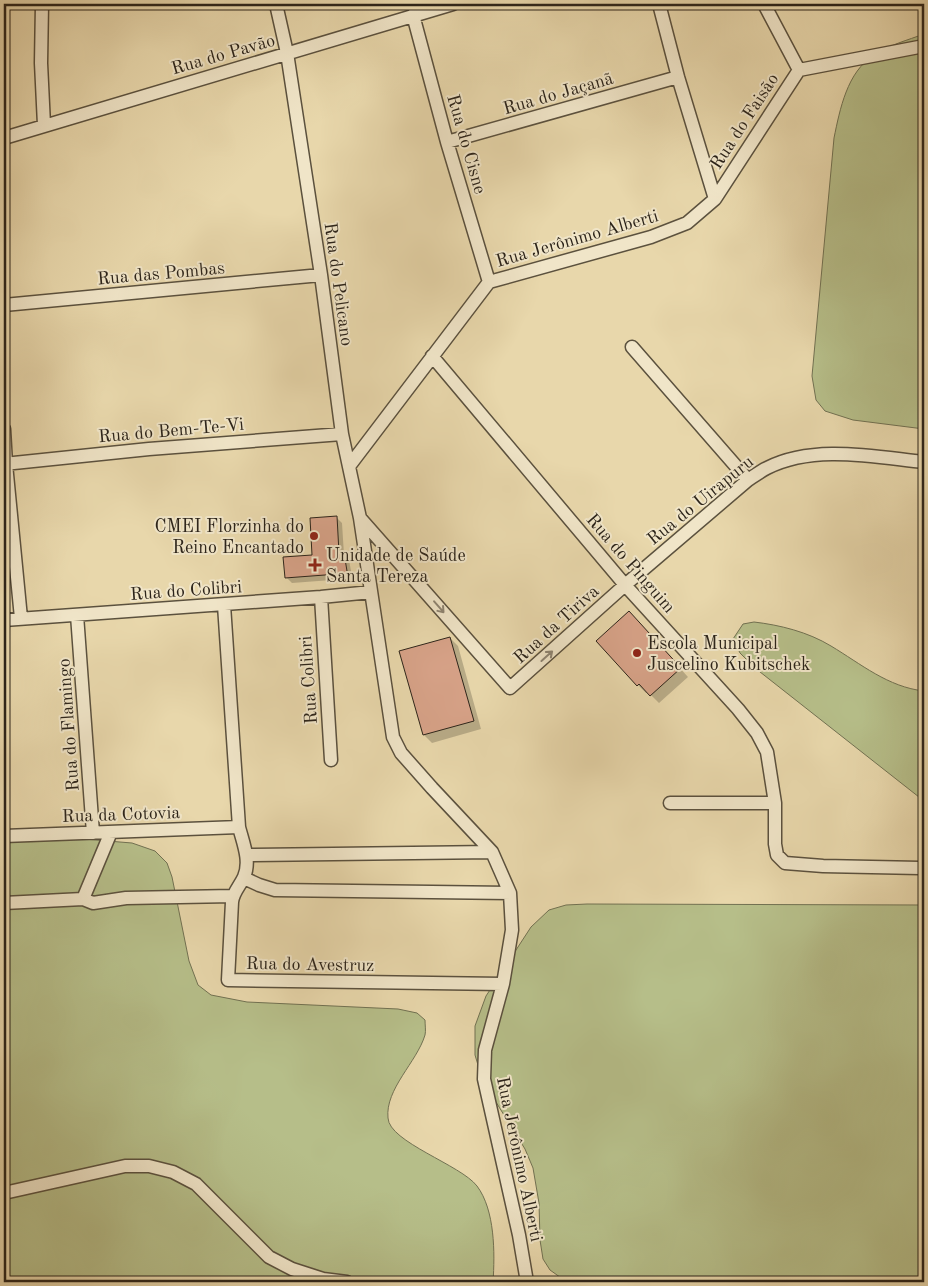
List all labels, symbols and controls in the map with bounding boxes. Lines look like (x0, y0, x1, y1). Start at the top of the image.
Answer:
street label: Rua do Pavão (169, 32, 277, 78)
street label: Rua do Jaçanã (501, 70, 616, 118)
street label: Rua do Faisão (707, 70, 782, 173)
street label: Rua do Cisne (443, 93, 489, 196)
street label: Rua Jerônimo Alberti (494, 207, 661, 271)
street label: Rua do Pelicano (320, 221, 356, 347)
street label: Rua das Pombas (97, 259, 226, 289)
street label: Rua do Bem-Te-Vi (98, 416, 245, 446)
street label: Rua do Uirapuru (644, 452, 757, 549)
street label: Rua do Pinguim (582, 511, 678, 617)
place label: CMEI Florzinha do Reino Encantado (154, 518, 304, 557)
marker: CMEI Florzinha do Reino Encantado (308, 530, 320, 542)
place label: Unidade de Saúde Santa Tereza (326, 547, 466, 586)
marker: Unidade de Saúde Santa Tereza (308, 558, 322, 572)
street label: Rua do Colibri (130, 578, 243, 604)
street label: Rua da Tiriva (511, 582, 603, 667)
one-way arrow (433, 601, 445, 614)
street label: Rua Colibri (297, 635, 321, 725)
place label: Escola Municipal Juscelino Kubitschek (647, 635, 810, 674)
marker: Escola Municipal Juscelino Kubitschek (631, 647, 643, 659)
one-way arrow (540, 650, 553, 662)
street label: Rua do Flamingo (55, 658, 83, 792)
street label: Rua da Cotovia (61, 804, 181, 826)
street label: Rua do Avestruz (246, 955, 374, 975)
street label: Rua Jerônimo Alberti (493, 1075, 545, 1243)

